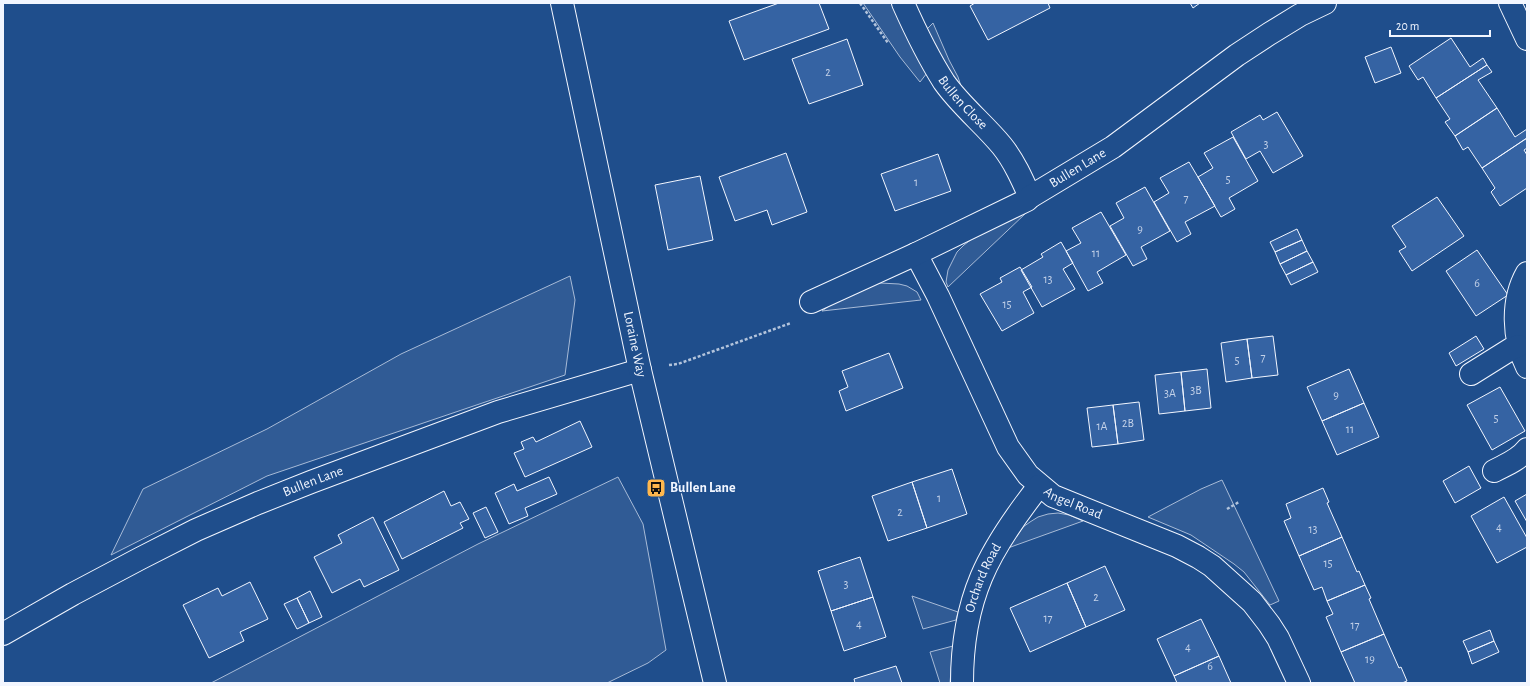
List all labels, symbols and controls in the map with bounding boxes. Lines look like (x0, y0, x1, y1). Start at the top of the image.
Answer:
scale bar (1390, 12, 1490, 38)
text: 20 m (1396, 20, 1419, 32)
house number: 2 (825, 66, 831, 78)
street label: Bullen Close (935, 74, 990, 132)
house number: 3 (1264, 138, 1269, 150)
street label: Bullen Lane (1047, 146, 1109, 191)
house number: 5 (1225, 173, 1231, 185)
house number: 1 (914, 176, 918, 188)
house number: 7 (1183, 192, 1189, 204)
house number: 9 (1137, 223, 1143, 235)
house number: 11 (1092, 247, 1100, 259)
house number: 13 (1043, 273, 1053, 285)
house number: 6 (1474, 277, 1480, 289)
house number: 15 (1002, 298, 1012, 310)
street label: Loraine Way (621, 310, 648, 379)
house number: 7 (1260, 351, 1266, 363)
house number: 5 (1234, 354, 1240, 366)
house number: 3B (1190, 384, 1202, 396)
house number: 3A (1164, 387, 1176, 399)
house number: 9 (1333, 389, 1339, 401)
house number: 5 (1493, 412, 1499, 424)
house number: 2B (1122, 417, 1134, 429)
house number: 1A (1096, 420, 1108, 432)
house number: 11 (1346, 423, 1354, 435)
street label: Bullen Lane (281, 464, 345, 499)
bus stop icon: Bullen Lane (645, 477, 667, 499)
place label: Bullen Lane (670, 481, 736, 495)
street label: Angel Road (1041, 484, 1104, 522)
house number: 1 (937, 492, 941, 504)
house number: 2 (897, 506, 903, 518)
house number: 4 (1496, 521, 1502, 533)
house number: 13 (1308, 523, 1318, 535)
street label: Orchard Road (963, 541, 1004, 614)
house number: 15 (1323, 557, 1333, 569)
house number: 3 (844, 578, 849, 590)
house number: 2 (1093, 591, 1099, 603)
house number: 17 (1043, 612, 1053, 624)
house number: 4 (856, 618, 862, 630)
house number: 17 (1350, 619, 1360, 631)
house number: 4 (1185, 641, 1191, 653)
house number: 19 (1365, 653, 1375, 665)
house number: 6 (1207, 660, 1213, 672)

